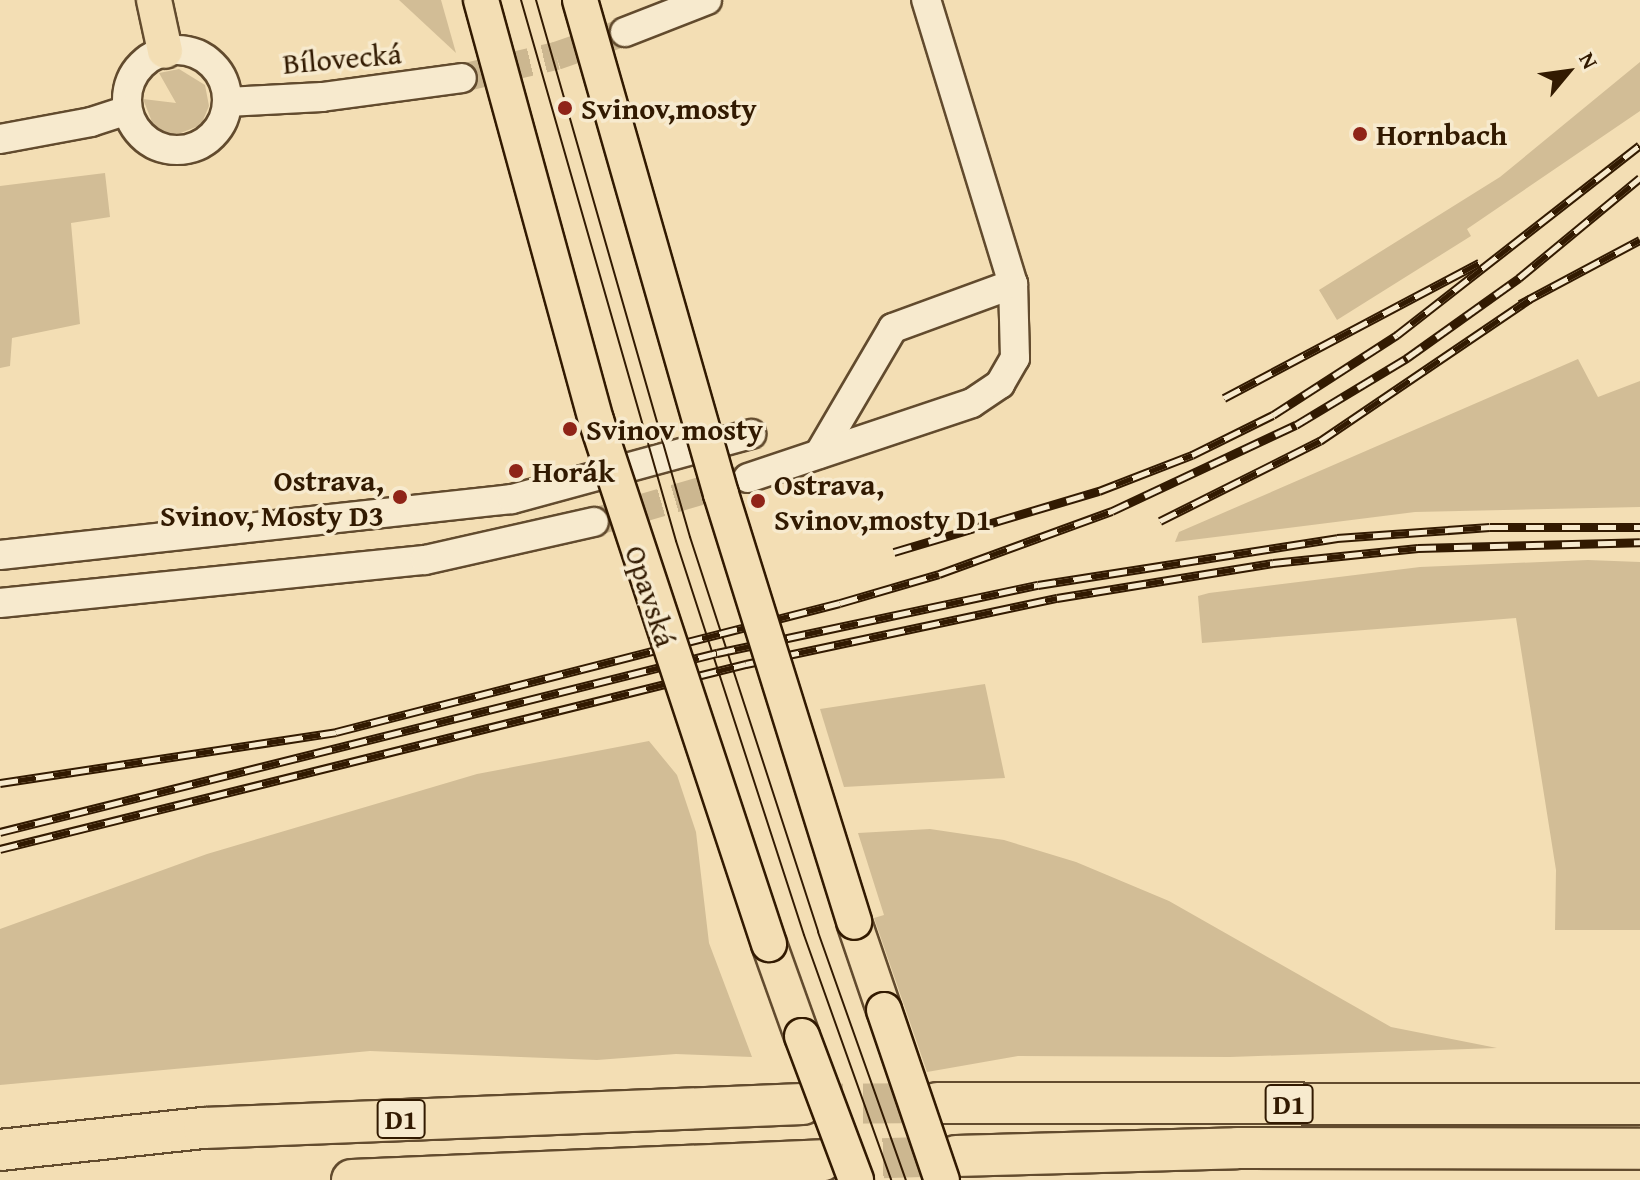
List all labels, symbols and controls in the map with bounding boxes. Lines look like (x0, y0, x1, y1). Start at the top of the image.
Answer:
north arrow (1528, 32, 1608, 112)
street label: Bílovecká (281, 35, 403, 81)
text: N (1571, 46, 1607, 75)
place label: Svinov,mosty (581, 90, 757, 126)
marker: Svinov,mosty (556, 99, 574, 117)
place label: Hornbach (1376, 116, 1507, 152)
marker: Hornbach (1351, 125, 1369, 143)
place label: Svinov mosty (586, 411, 763, 447)
marker: Svinov mosty (561, 420, 579, 438)
place label: Horák (532, 453, 615, 489)
place label: Ostrava, Svinov, Mosty D3 (160, 462, 384, 532)
marker: Horák (507, 462, 525, 480)
place label: Ostrava, Svinov,mosty D1 (774, 466, 991, 536)
marker: Ostrava, Svinov, Mosty D3 (391, 488, 409, 506)
marker: Ostrava, Svinov,mosty D1 (749, 492, 767, 510)
street label: Opavská (618, 541, 684, 651)
road number: D1 (1263, 1080, 1315, 1128)
road number: D1 (375, 1095, 427, 1143)

